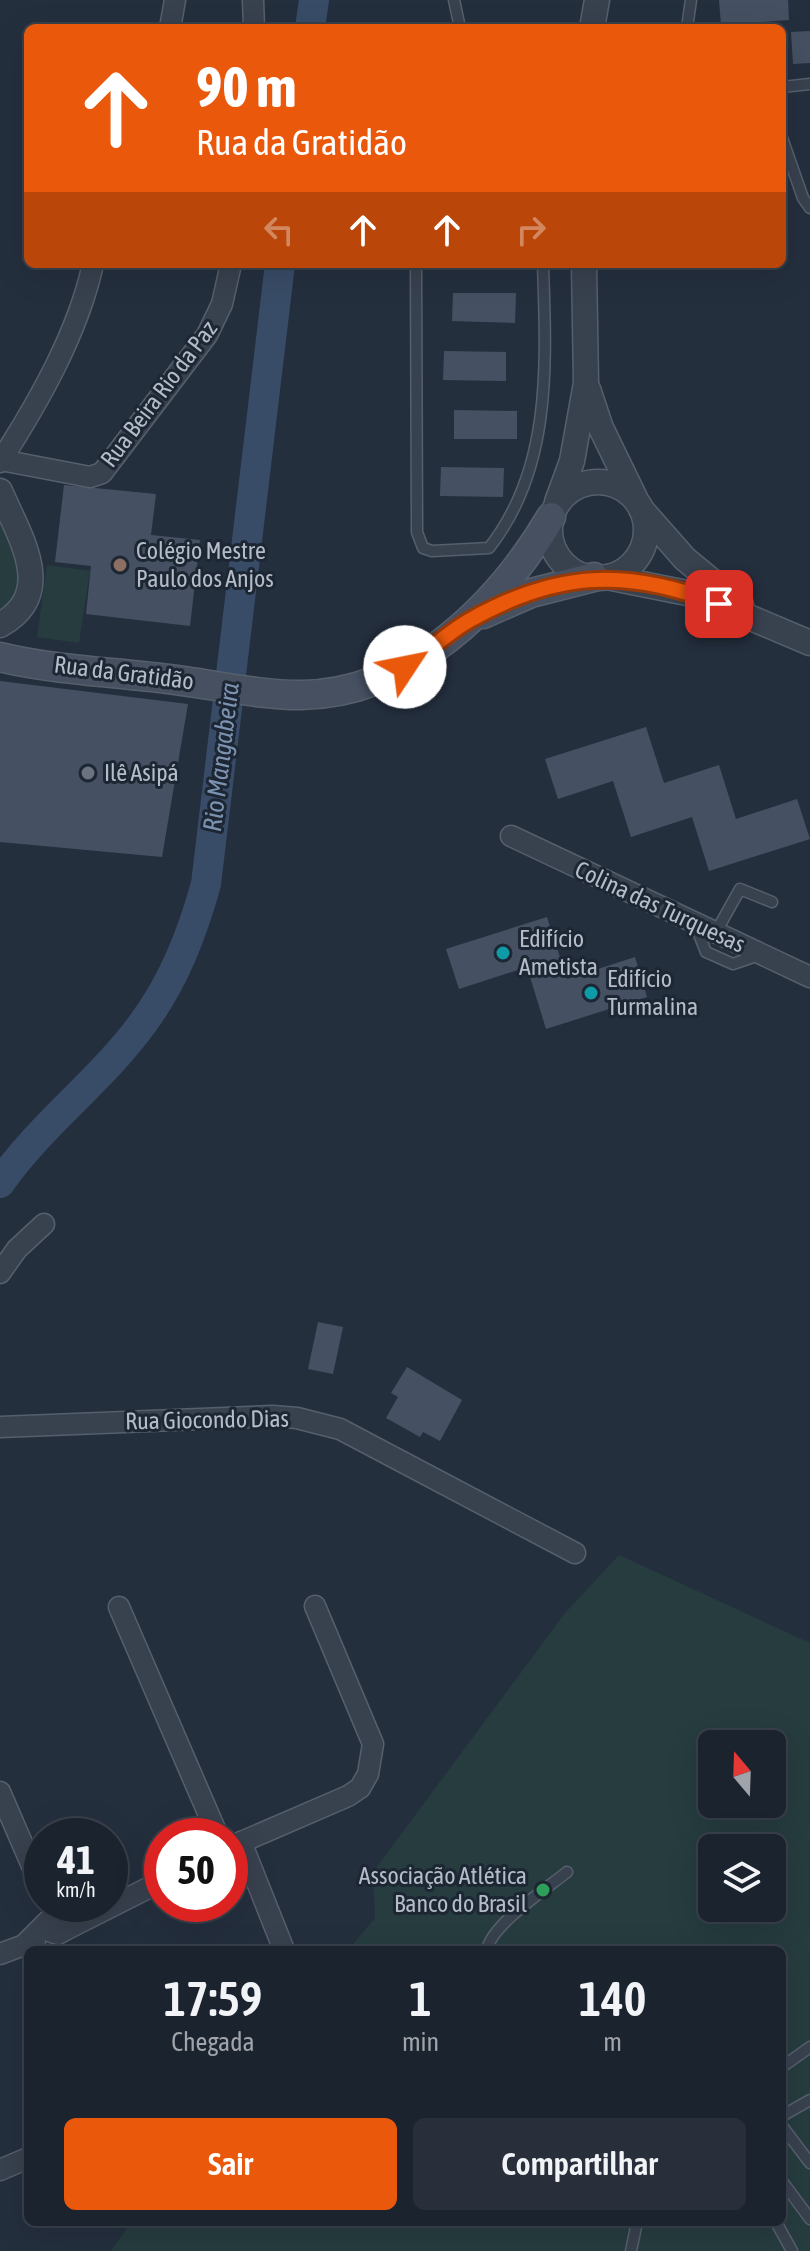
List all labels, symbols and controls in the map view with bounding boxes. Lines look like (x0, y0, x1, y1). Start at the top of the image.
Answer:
text: 90 m (196, 55, 297, 119)
icon: ahead (64, 56, 168, 160)
text: Rua da Gratidão (196, 121, 407, 163)
icon: left (257, 208, 301, 252)
icon: ahead (341, 208, 385, 252)
icon: ahead (425, 208, 469, 252)
icon: right (509, 208, 553, 252)
street label: Rua Beira Rio da Paz (95, 315, 223, 472)
place label: Colégio Mestre Paulo dos Anjos (136, 537, 274, 592)
marker: Colégio Mestre Paulo dos Anjos (111, 556, 129, 574)
pin (685, 570, 753, 638)
icon: arrive (697, 582, 741, 626)
position arrow (363, 625, 447, 709)
street label: Rua da Gratidão (53, 651, 195, 694)
water label: Rio Mangabeira (197, 681, 245, 833)
place label: Ilê Asipá (104, 759, 179, 786)
marker: Ilê Asipá (79, 764, 97, 782)
street label: Colina das Turquesas (571, 855, 749, 958)
place label: Edifício Ametista (519, 925, 598, 980)
marker: Edifício Ametista (494, 944, 512, 962)
place label: Edifício Turmalina (607, 965, 698, 1020)
marker: Edifício Turmalina (582, 984, 600, 1002)
street label: Rua Giocondo Dias (125, 1405, 289, 1434)
north arrow (698, 1730, 786, 1818)
map controls (698, 1730, 786, 1922)
speed limit sign: 50 (144, 1818, 248, 1922)
button: layers (698, 1834, 786, 1922)
text: 41 (57, 1837, 95, 1882)
place label: Associação Atlética Banco do Brasil (359, 1862, 528, 1917)
text: km/h (56, 1878, 96, 1901)
marker: Associação Atlética Banco do Brasil (534, 1881, 552, 1899)
text: 17:59 (164, 1971, 262, 2026)
text: 1 (409, 1971, 432, 2026)
text: 140 (579, 1971, 646, 2026)
text: Chegada (171, 2027, 255, 2057)
text: min (402, 2027, 439, 2057)
text: m (603, 2027, 622, 2057)
button: Sair (64, 2118, 397, 2210)
button: Compartilhar (413, 2118, 746, 2210)

